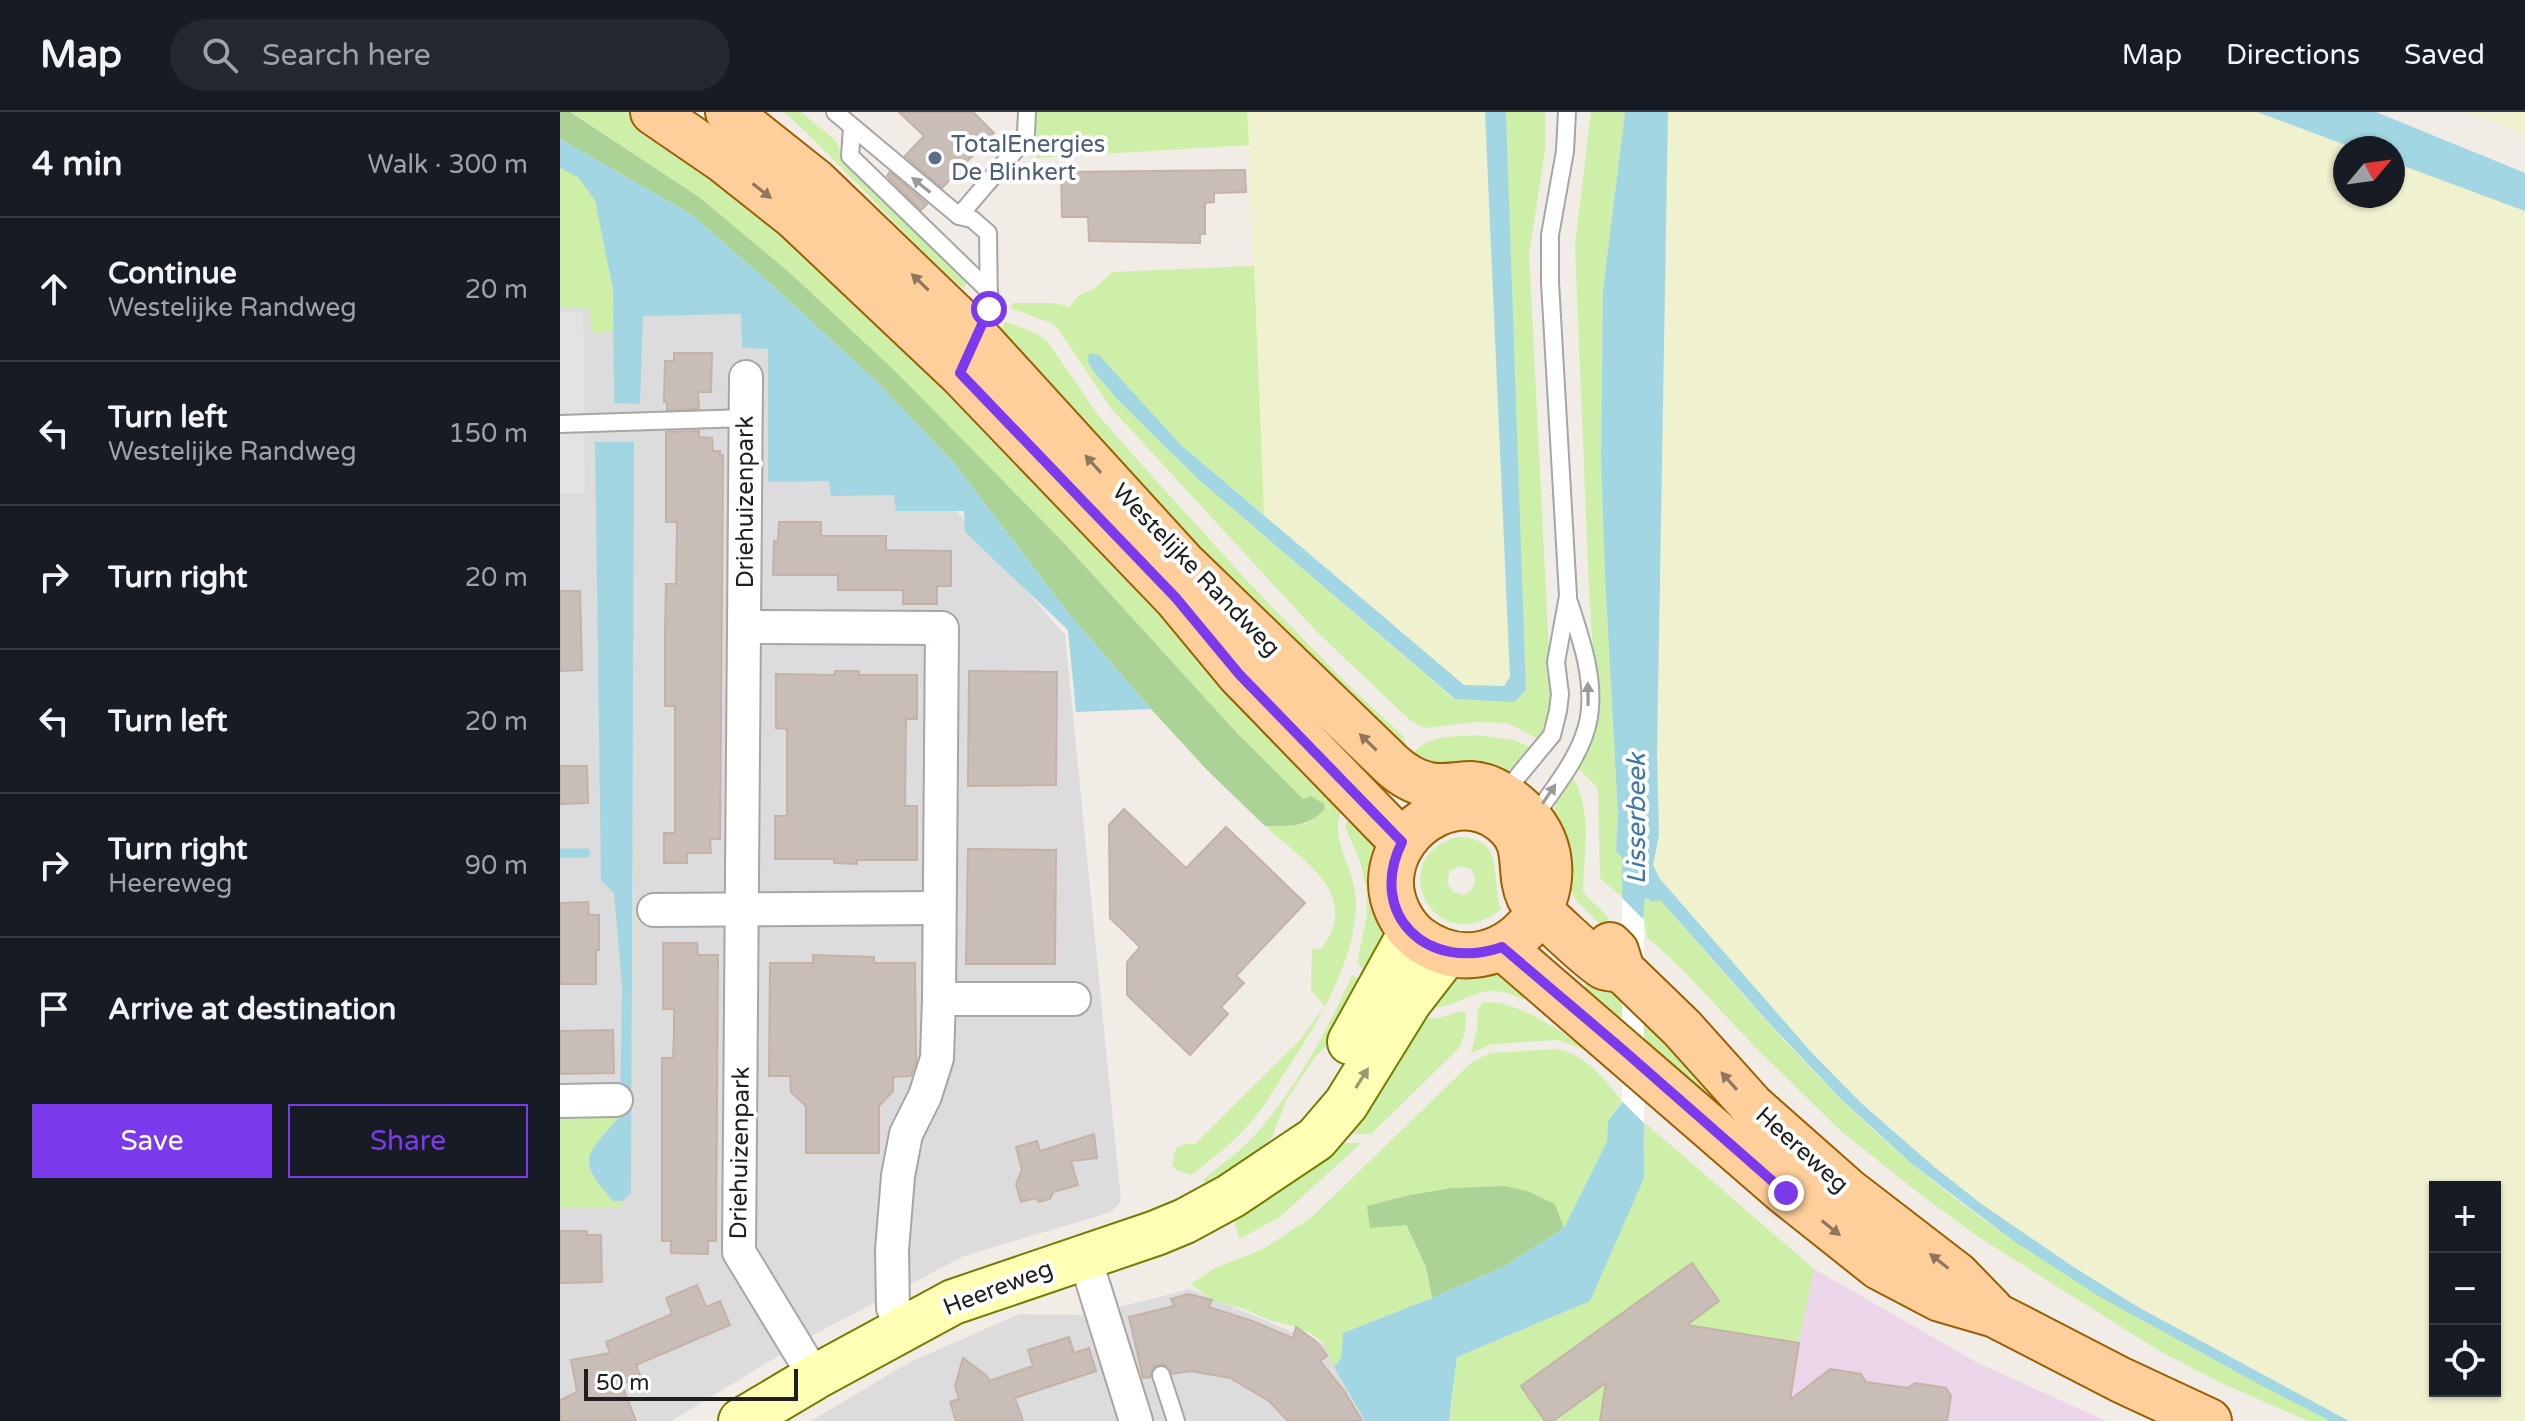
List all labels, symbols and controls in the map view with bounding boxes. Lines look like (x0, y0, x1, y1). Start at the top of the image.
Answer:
search box (170, 19, 730, 91)
text: Map (40, 32, 122, 78)
icon: search (198, 33, 242, 77)
text: Search here (262, 37, 431, 74)
text: Map (2122, 38, 2182, 72)
text: Directions (2226, 38, 2360, 72)
text: Saved (2404, 38, 2485, 72)
place label: TotalEnergies De Blinkert (951, 130, 1105, 187)
north arrow (2333, 136, 2405, 208)
text: 4 min (32, 144, 123, 185)
text: Walk · 300 m (368, 149, 528, 180)
marker: TotalEnergies De Blinkert (926, 149, 944, 167)
one-way arrow (912, 177, 932, 194)
one-way arrow (752, 182, 772, 198)
text: Continue (108, 255, 237, 292)
icon: ahead (32, 267, 76, 311)
one-way arrow (911, 273, 930, 292)
text: 20 m (465, 274, 528, 305)
route start (971, 291, 1007, 327)
text: Westelijke Randweg (108, 292, 357, 323)
text: Turn left (108, 399, 227, 436)
icon: left (32, 411, 76, 455)
street label: Driehuizenpark (731, 416, 760, 588)
text: 150 m (448, 418, 528, 449)
text: Westelijke Randweg (108, 436, 357, 467)
one-way arrow (1084, 455, 1102, 474)
street label: Westelijke Randweg (1106, 477, 1286, 663)
icon: right (32, 555, 76, 599)
text: Turn right (108, 559, 248, 596)
text: 20 m (465, 562, 528, 593)
one-way arrow (1582, 681, 1594, 706)
icon: left (32, 699, 76, 743)
text: Turn left (108, 703, 227, 740)
text: 20 m (465, 706, 528, 737)
one-way arrow (1359, 734, 1378, 752)
water label: Lisserbeek (1621, 752, 1652, 885)
one-way arrow (1541, 783, 1556, 804)
text: Turn right (108, 831, 248, 868)
icon: right (32, 843, 76, 887)
text: 90 m (465, 850, 528, 881)
text: Heereweg (108, 868, 232, 899)
icon: arrive (32, 987, 76, 1031)
text: Arrive at destination (108, 991, 396, 1028)
street label: Driehuizenpark (724, 1066, 756, 1240)
one-way arrow (1354, 1068, 1369, 1089)
one-way arrow (1721, 1072, 1739, 1091)
street label: Heereweg (1750, 1101, 1854, 1199)
button: Save (32, 1104, 272, 1178)
button: Share (288, 1104, 528, 1178)
route end (1768, 1175, 1804, 1211)
map controls (2429, 1181, 2501, 1397)
button: + (2429, 1181, 2501, 1253)
one-way arrow (1821, 1220, 1841, 1236)
button: − (2429, 1253, 2501, 1325)
street label: Heereweg (939, 1254, 1057, 1322)
one-way arrow (1929, 1254, 1949, 1270)
button: locate (2429, 1325, 2501, 1397)
scale bar (584, 1365, 798, 1401)
text: 50 m (596, 1370, 650, 1396)

